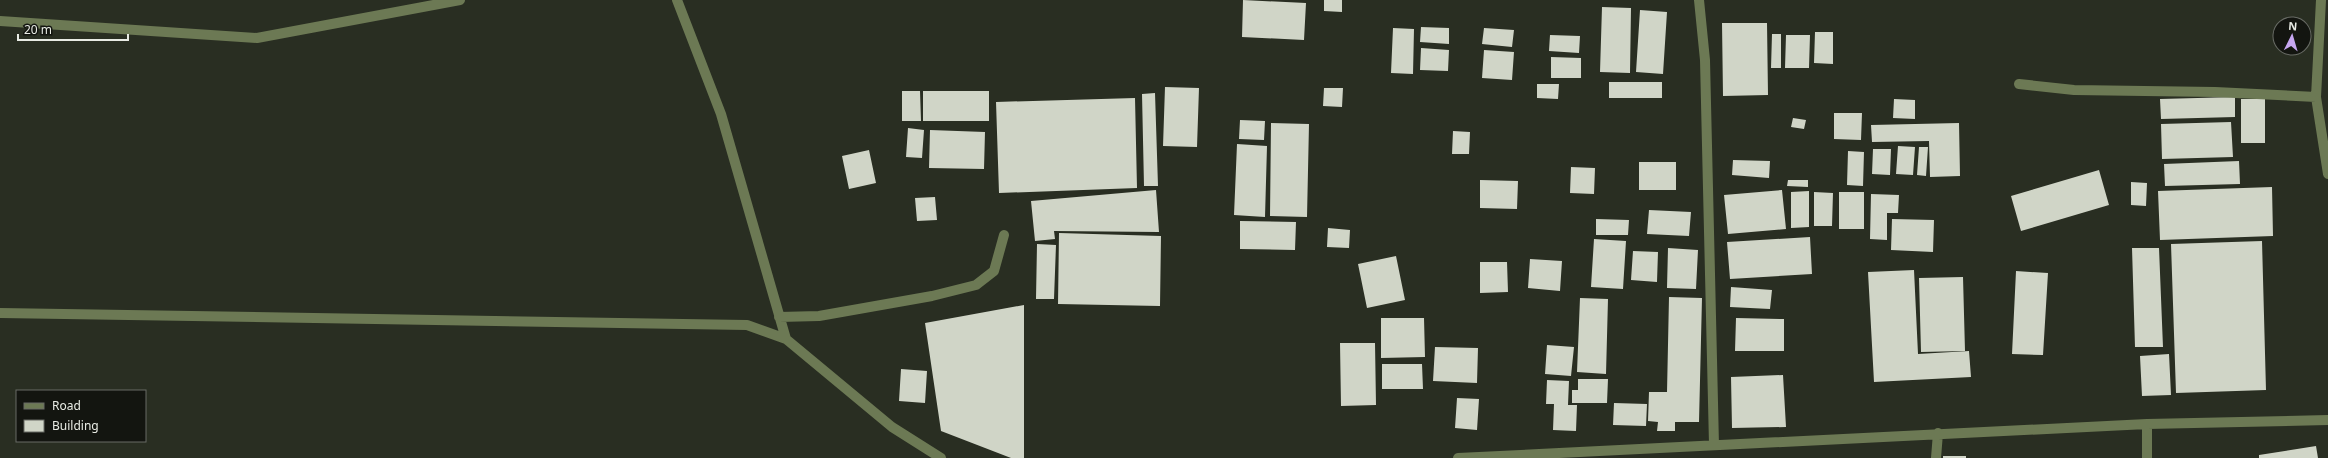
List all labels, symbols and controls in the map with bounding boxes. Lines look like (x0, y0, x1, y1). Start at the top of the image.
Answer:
scale bar (18, 16, 128, 42)
north arrow (2272, 16, 2312, 56)
text: N (2288, 18, 2298, 33)
text: 20 m (24, 21, 52, 38)
legend (16, 390, 146, 442)
text: Road (52, 397, 81, 414)
text: Building (52, 417, 99, 434)

